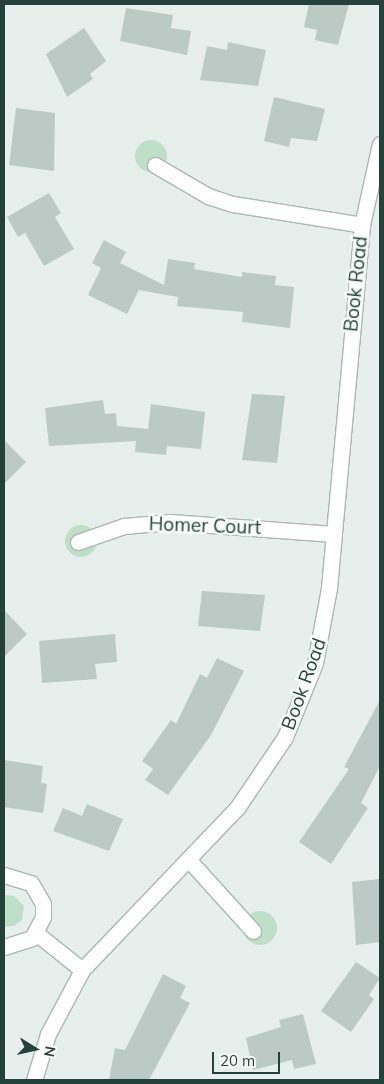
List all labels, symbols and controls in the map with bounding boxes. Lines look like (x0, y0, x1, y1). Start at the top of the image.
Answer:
street label: Book Road (340, 235, 372, 333)
street label: Homer Court (148, 513, 262, 539)
street label: Book Road (277, 635, 331, 733)
north arrow (10, 1024, 60, 1074)
scale bar (214, 1042, 282, 1074)
text: N (40, 1045, 60, 1058)
text: 20 m (220, 1051, 255, 1070)

